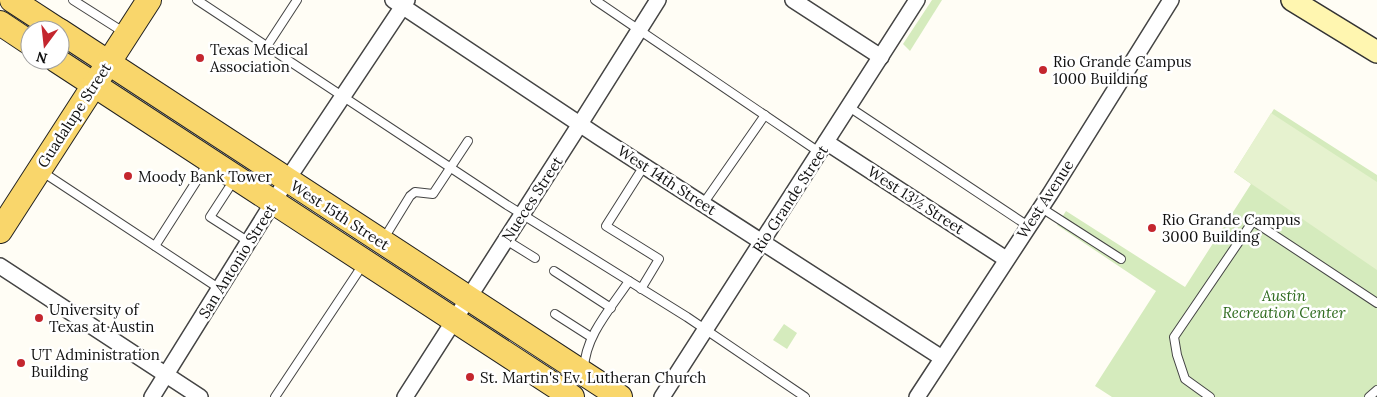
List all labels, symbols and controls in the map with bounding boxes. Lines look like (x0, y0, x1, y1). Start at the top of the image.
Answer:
north arrow (20, 20, 70, 70)
place label: Texas Medical Association (209, 40, 308, 76)
text: N (34, 47, 49, 68)
marker: Texas Medical Association (194, 52, 206, 64)
place label: Rio Grande Campus 1000 Building (1053, 52, 1192, 88)
street label: Guadalupe Street (33, 59, 115, 171)
marker: Rio Grande Campus 1000 Building (1037, 64, 1049, 76)
street label: West 14th Street (614, 141, 720, 219)
street label: Rio Grande Street (748, 141, 832, 256)
street label: Nueces Street (497, 153, 567, 245)
street label: West Avenue (1013, 156, 1077, 242)
street label: West 13½ Street (864, 162, 968, 238)
place label: Moody Bank Tower (138, 167, 273, 186)
marker: Moody Bank Tower (122, 170, 134, 182)
street label: West 15th Street (287, 176, 393, 254)
street label: San Antonio Street (194, 200, 280, 322)
place label: Rio Grande Campus 3000 Building (1162, 210, 1301, 246)
marker: Rio Grande Campus 3000 Building (1146, 222, 1158, 234)
park label: Austin Recreation Center (1222, 286, 1346, 322)
place label: University of Texas at Austin (49, 300, 154, 336)
marker: University of Texas at Austin (33, 312, 45, 324)
place label: UT Administration Building (31, 345, 160, 381)
marker: UT Administration Building (15, 357, 27, 369)
place label: St. Martin's Ev. Lutheran Church (480, 368, 706, 387)
marker: St. Martin's Ev. Lutheran Church (464, 371, 476, 383)

